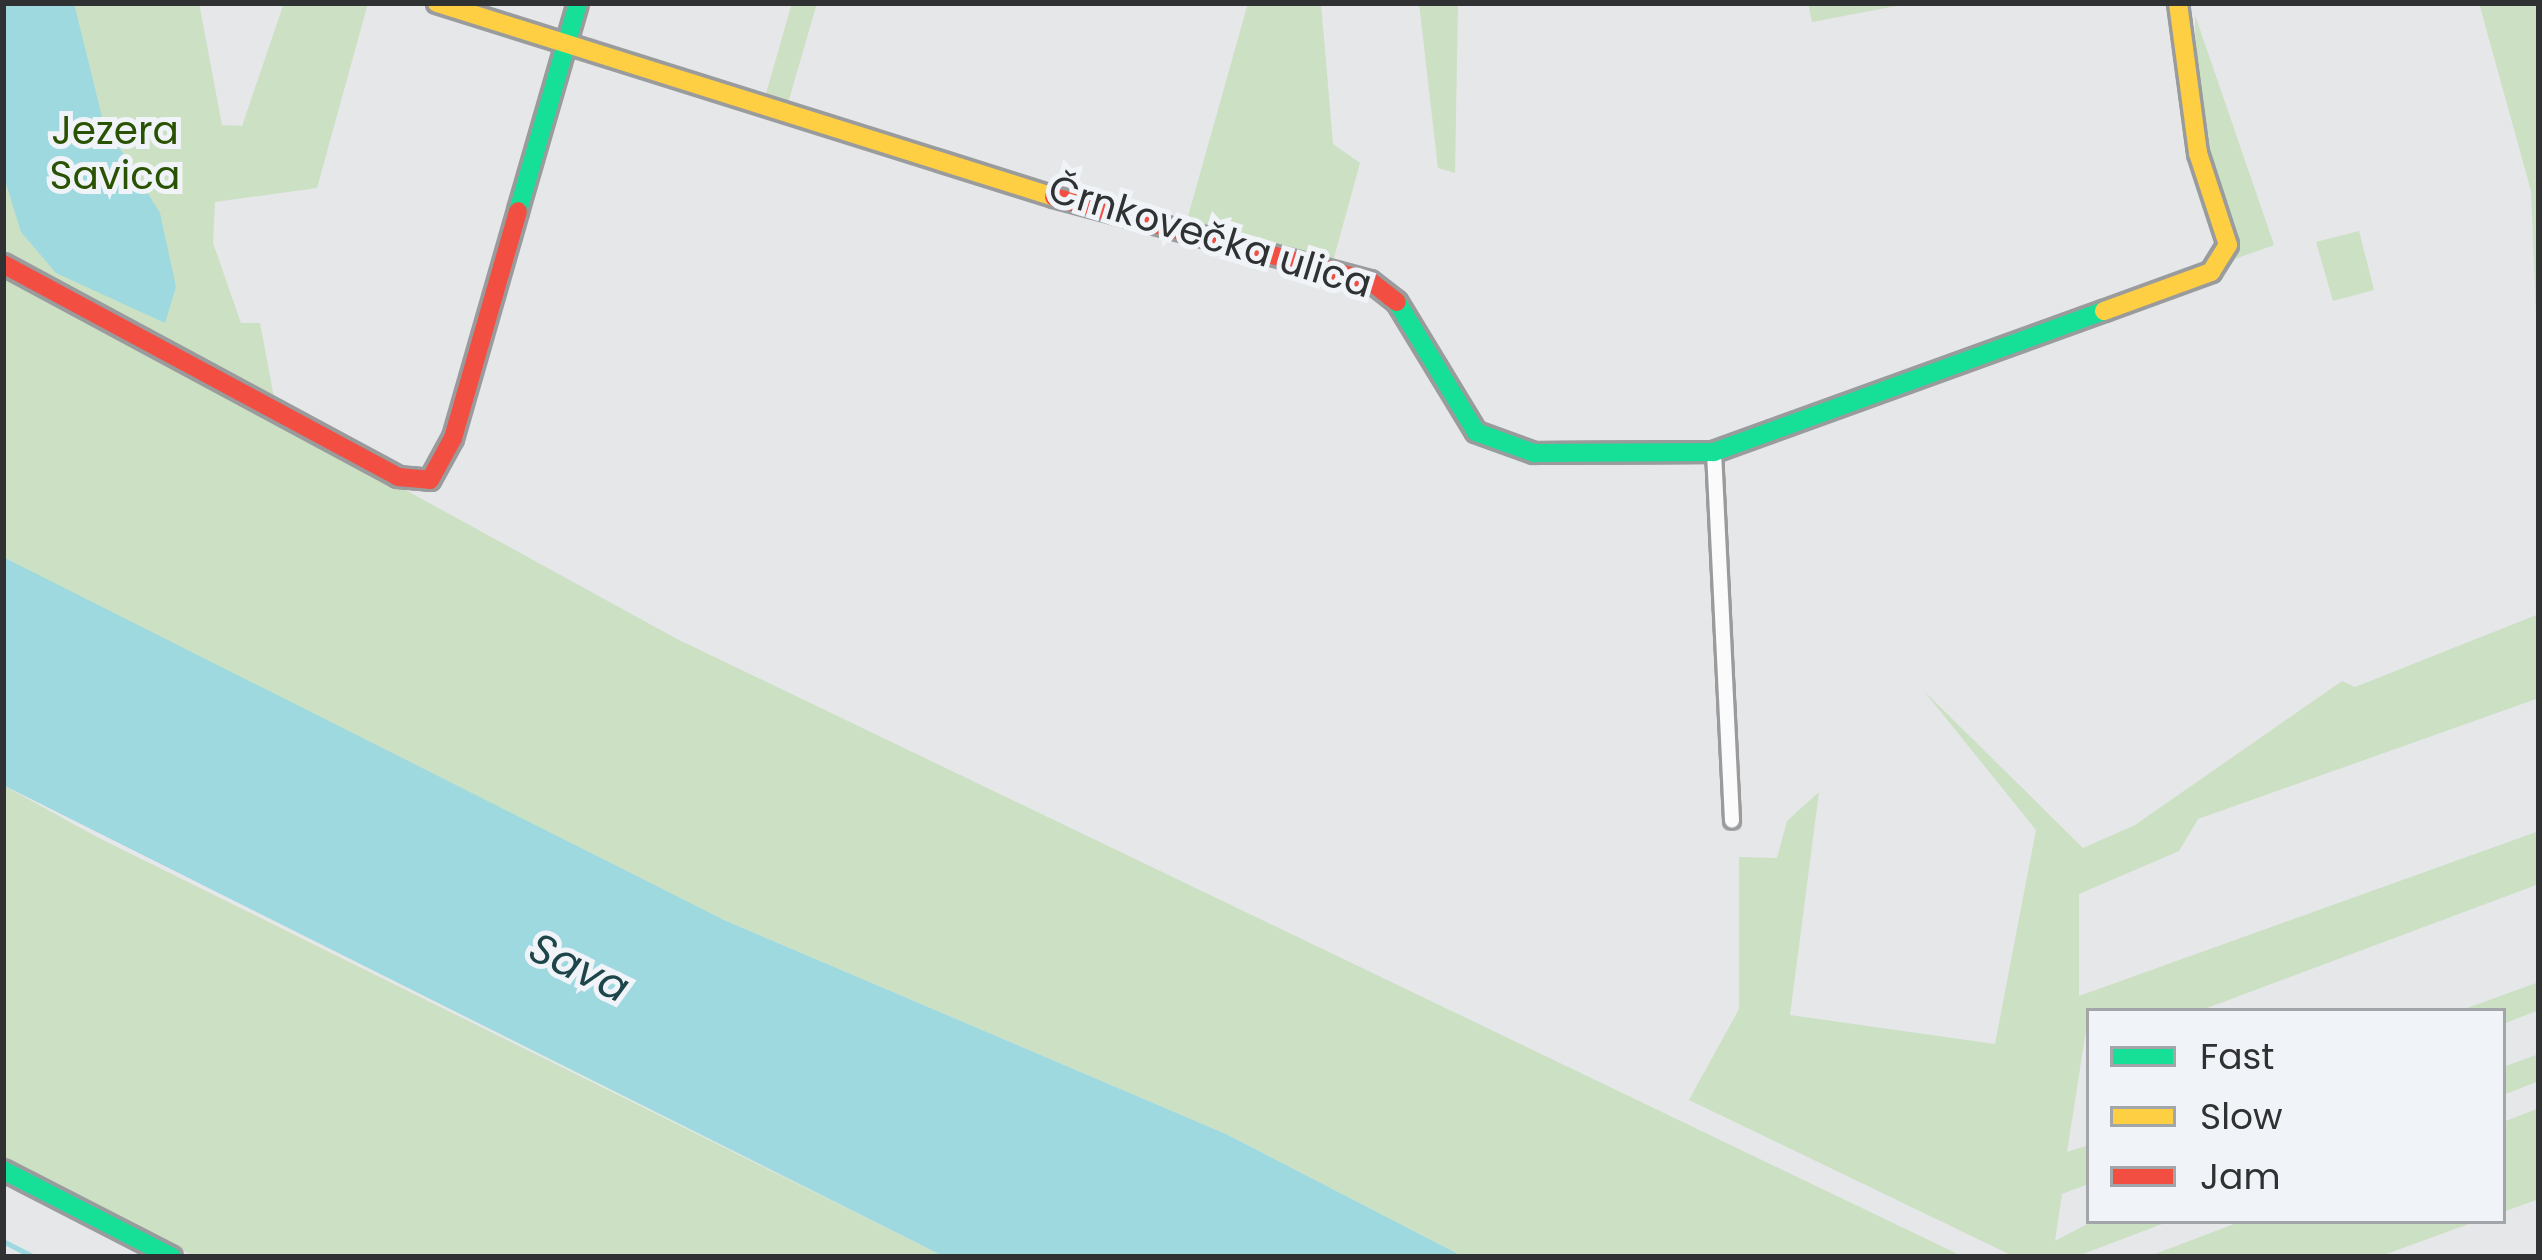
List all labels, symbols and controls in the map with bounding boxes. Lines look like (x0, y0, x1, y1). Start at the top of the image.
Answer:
park label: Jezera Savica (50, 109, 180, 200)
street label: Črnkovečka ulica (1043, 166, 1377, 308)
water label: Sava (521, 922, 637, 1014)
legend (2086, 1008, 2506, 1224)
text: Fast (2200, 1031, 2274, 1082)
text: Slow (2200, 1091, 2283, 1142)
text: Jam (2200, 1151, 2281, 1202)

